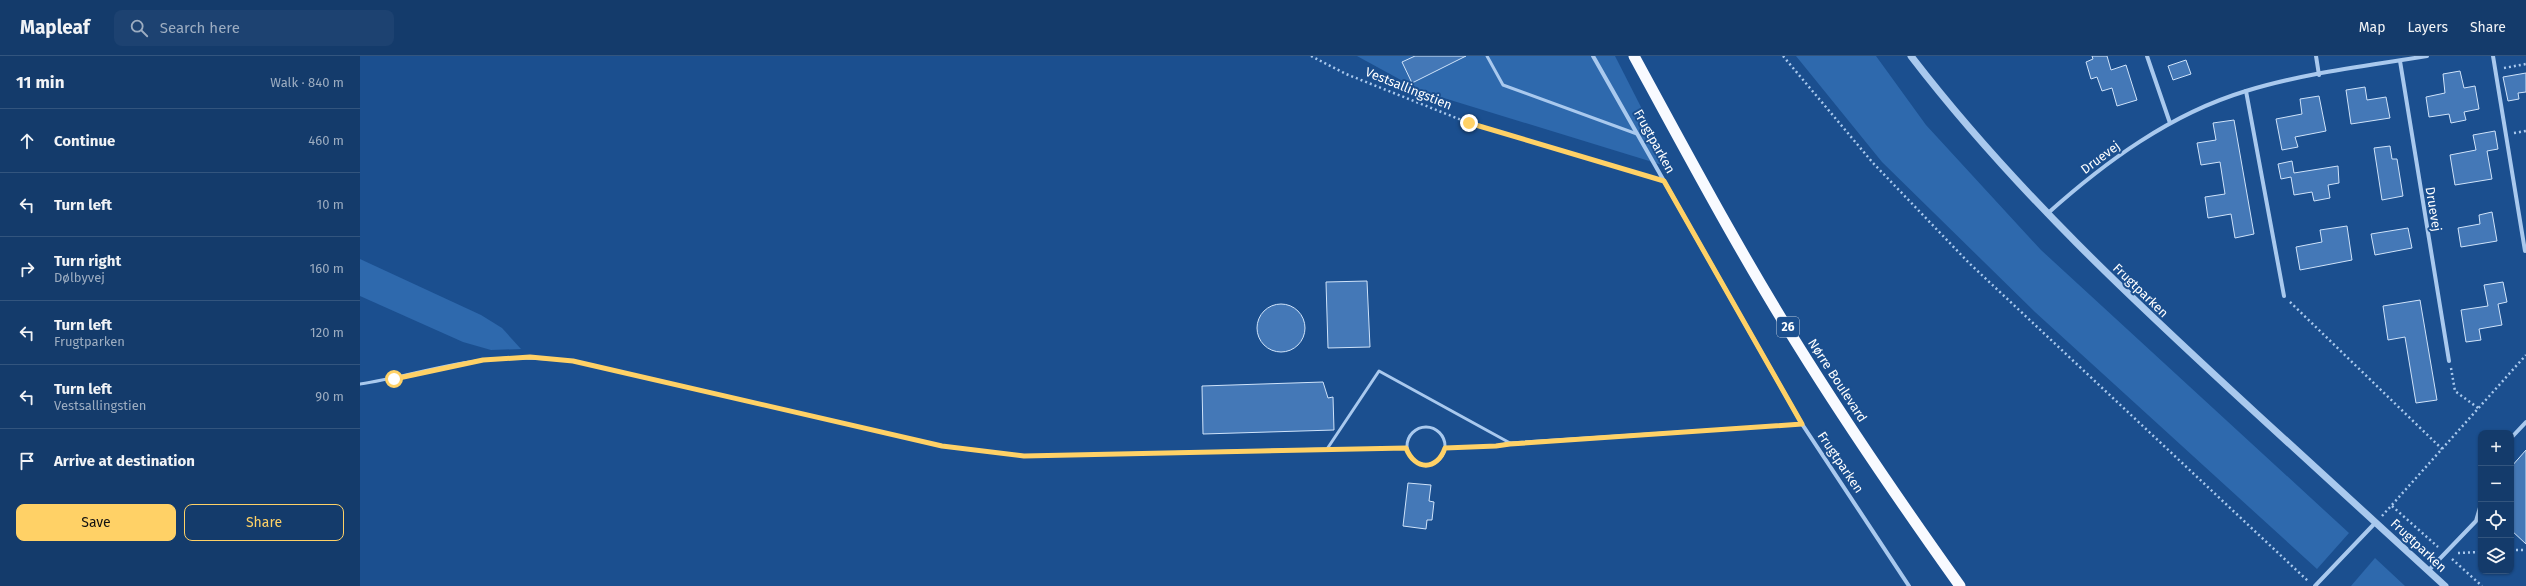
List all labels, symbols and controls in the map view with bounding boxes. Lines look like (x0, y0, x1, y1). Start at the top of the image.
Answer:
search box (114, 10, 394, 46)
text: Mapleaf (20, 16, 90, 39)
icon: search (128, 17, 150, 39)
text: Search here (160, 19, 240, 37)
text: Map (2359, 19, 2385, 36)
text: Layers (2407, 19, 2448, 36)
text: Share (2470, 19, 2506, 36)
street label: Vestsallingstien (1363, 64, 1454, 113)
text: 11 min (16, 72, 64, 93)
text: Walk · 840 m (270, 75, 344, 90)
street label: Frugtparken (1631, 107, 1678, 176)
route end (1460, 114, 1478, 132)
icon: ahead (16, 130, 38, 152)
text: Continue (54, 132, 115, 150)
text: 460 m (308, 133, 344, 148)
street label: Druevej (2078, 138, 2123, 177)
street label: Druevej (2423, 186, 2444, 233)
icon: left (16, 194, 38, 216)
text: Turn left (54, 196, 112, 214)
text: 10 m (317, 197, 344, 212)
text: Turn right (54, 252, 121, 270)
icon: right (16, 258, 38, 280)
street label: Frugtparken (2110, 260, 2171, 320)
text: 160 m (310, 261, 344, 276)
text: Dølbyvej (54, 270, 105, 285)
text: Turn left (54, 316, 112, 334)
road number: 26 (1777, 317, 1799, 337)
icon: left (16, 322, 38, 344)
text: 120 m (310, 325, 344, 340)
text: Frugtparken (54, 334, 125, 349)
street label: Nørre Boulevard (1805, 336, 1870, 425)
route start (385, 370, 403, 388)
text: Turn left (54, 380, 112, 398)
icon: left (16, 386, 38, 408)
text: 90 m (315, 389, 344, 404)
text: Vestsallingstien (54, 398, 146, 413)
street label: Frugtparken (1815, 429, 1867, 496)
map controls (2478, 430, 2514, 574)
button: + (2478, 430, 2514, 466)
icon: arrive (16, 450, 38, 472)
text: Arrive at destination (54, 452, 195, 470)
button: − (2478, 466, 2514, 502)
button: locate (2478, 502, 2514, 538)
button: Save (16, 504, 176, 541)
button: Share (184, 504, 344, 541)
street label: Frugtparken (2388, 516, 2450, 575)
button: layers (2478, 538, 2514, 574)

